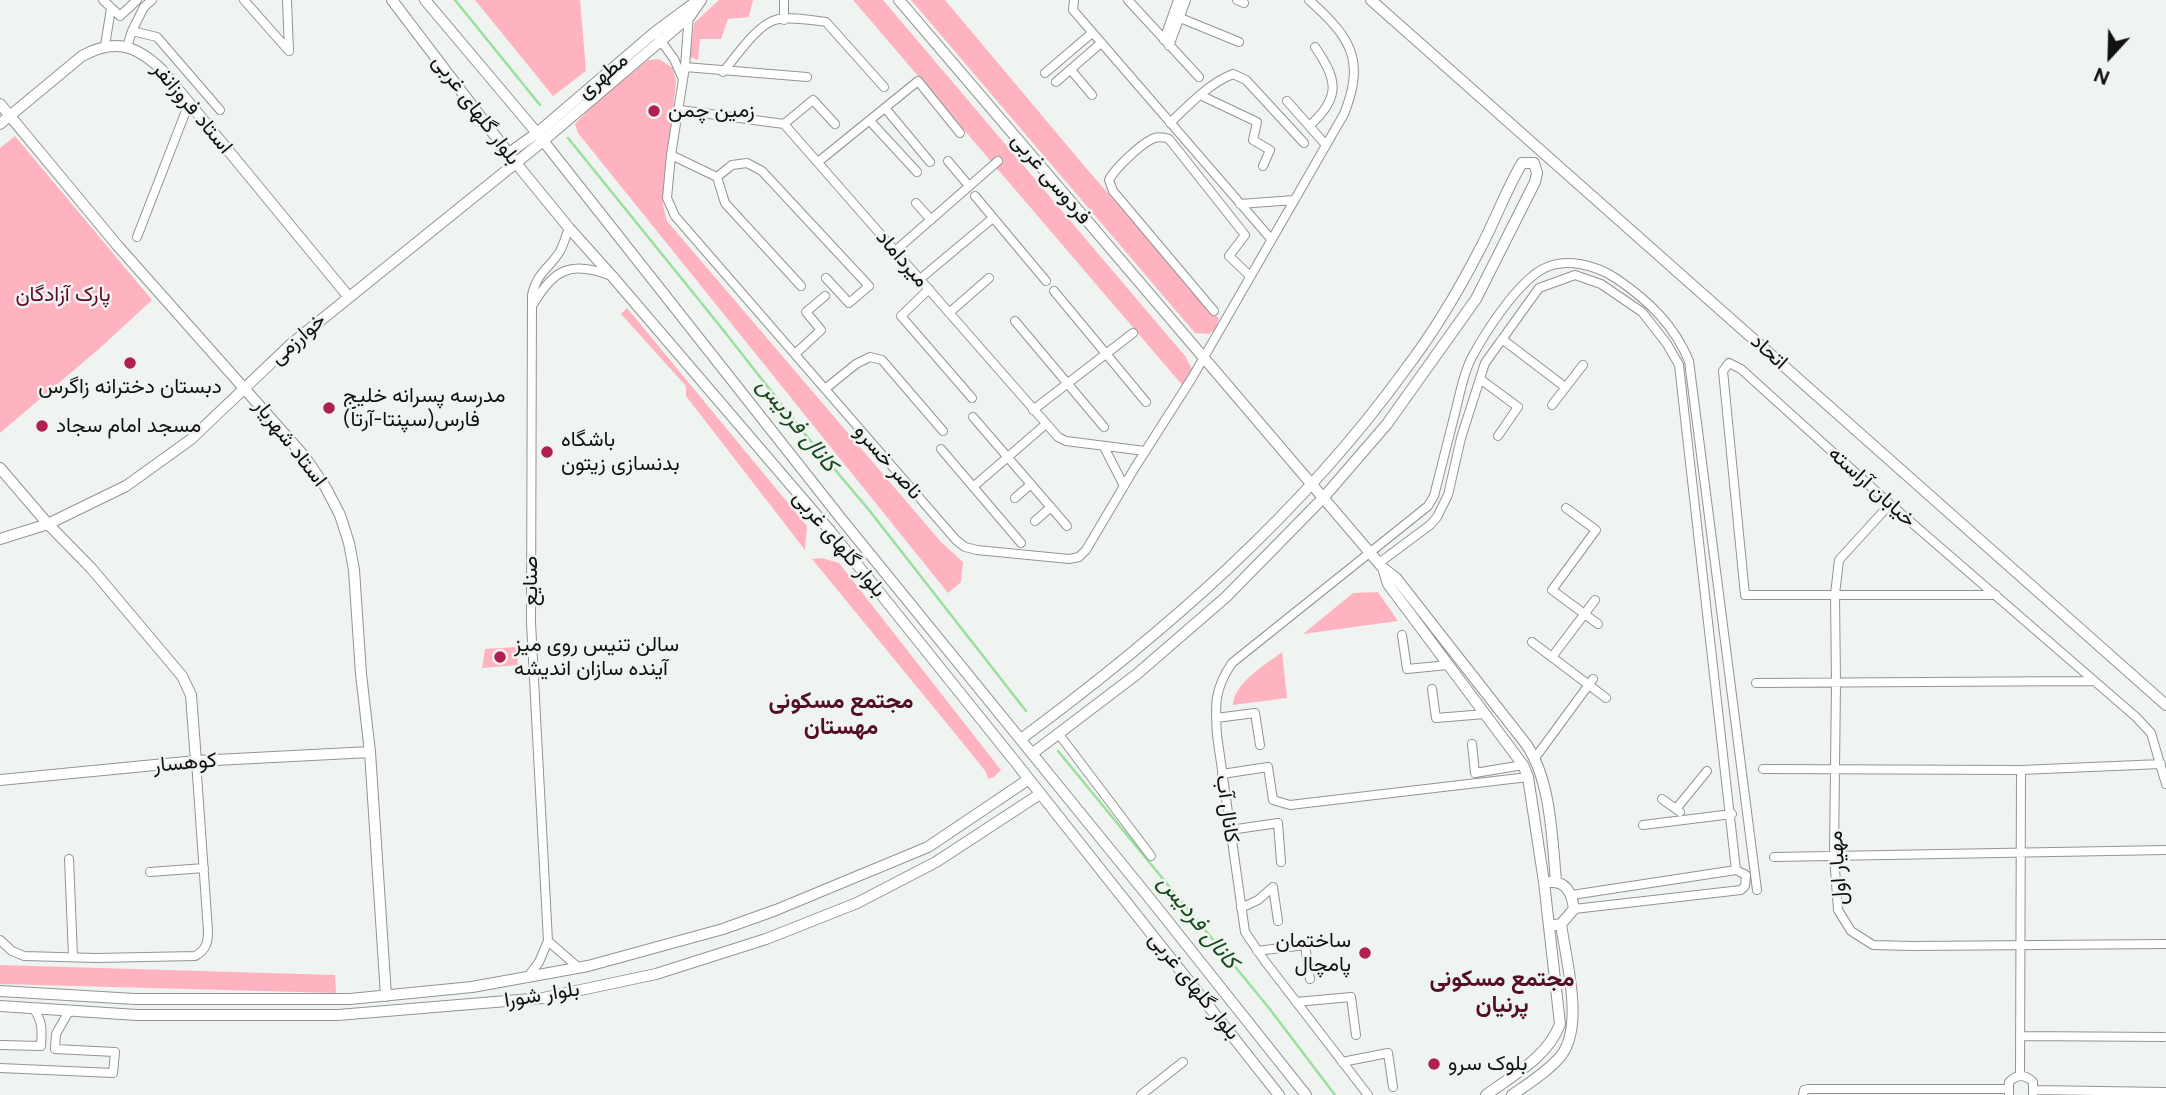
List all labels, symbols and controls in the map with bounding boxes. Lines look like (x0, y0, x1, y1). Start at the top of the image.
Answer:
north arrow (2075, 21, 2145, 91)
street label: مطهری (572, 47, 634, 105)
street label: بلوار گلهای غربی (426, 50, 526, 170)
street label: استاد فروزانفر (146, 57, 238, 159)
text: N (2091, 63, 2113, 89)
place label: زمین چمن (668, 98, 755, 124)
marker: زمین چمن (646, 103, 662, 119)
street label: فردوسی غربی (1006, 128, 1096, 230)
street label: میرداماد (870, 225, 934, 293)
park label: پارک آزادگان (15, 282, 111, 308)
street label: خوارزمی (265, 308, 331, 370)
street label: اتحاد (1745, 329, 1793, 375)
marker: دبستان دخترانه زاگرس (122, 355, 138, 371)
water label: کانال فردیس (751, 372, 843, 478)
place label: دبستان دخترانه زاگرس (38, 374, 222, 400)
place label: مدرسه پسرانه خلیج فارس(سپنتا-آرتا) (343, 383, 505, 433)
street label: استاد شهریار (248, 394, 332, 492)
marker: مدرسه پسرانه خلیج فارس(سپنتا-آرتا) (321, 400, 337, 416)
place label: مسجد امام سجاد (56, 413, 201, 439)
marker: مسجد امام سجاد (34, 418, 50, 434)
street label: ناصر خسرو (849, 419, 927, 505)
place label: باشگاه بدنسازی زیتون (561, 427, 680, 477)
street label: خیابان آراسته (1823, 441, 1921, 533)
marker: باشگاه بدنسازی زیتون (539, 444, 555, 460)
street label: بلوار گلهای غربی (787, 485, 891, 603)
street label: صنایع (518, 556, 544, 606)
place label: سالن تنیس روی میز آینده سازان اندیشه (514, 632, 679, 682)
marker: سالن تنیس روی میز آینده سازان اندیشه (492, 649, 508, 665)
district label: مجتمع مسکونی مهستان (768, 687, 914, 741)
street label: کوهسار (152, 748, 218, 778)
street label: کانال آب (1210, 773, 1244, 845)
street label: مهیار اول (1823, 830, 1853, 906)
water label: کانال فردیس (1152, 869, 1244, 975)
street label: بلوار گلهای غربی (1143, 927, 1245, 1045)
place label: ساختمان پامچال (1276, 928, 1351, 978)
marker: ساختمان پامچال (1357, 945, 1373, 961)
district label: مجتمع مسکونی پرنیان (1429, 965, 1575, 1019)
street label: بلوار شورا (503, 977, 581, 1013)
place label: بلوک سرو (1448, 1051, 1527, 1077)
marker: بلوک سرو (1426, 1056, 1442, 1072)

